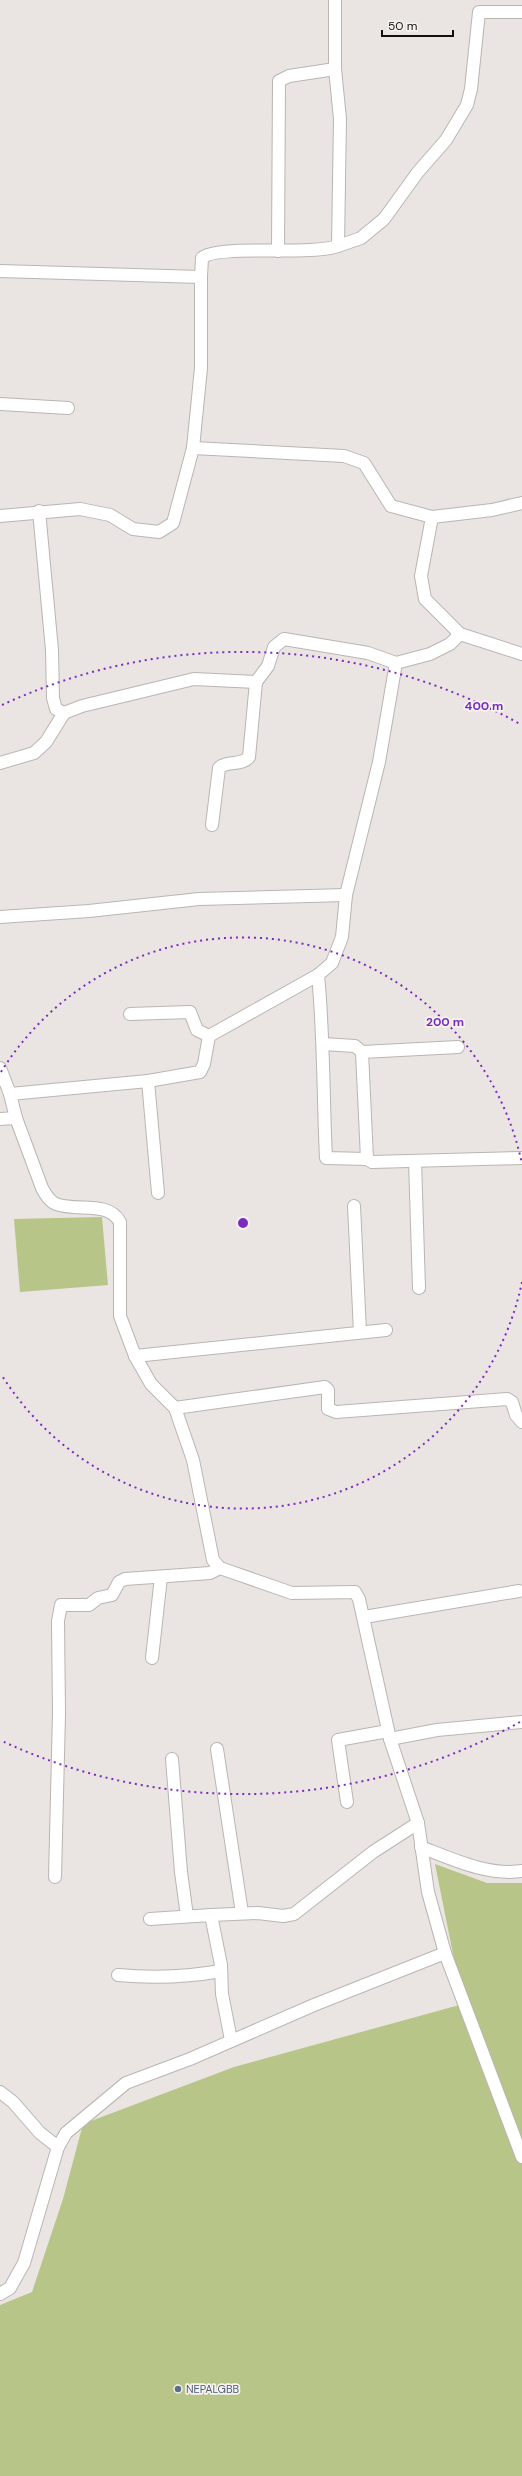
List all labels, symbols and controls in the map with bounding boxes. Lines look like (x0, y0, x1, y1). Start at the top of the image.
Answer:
scale bar (382, 12, 453, 38)
text: 50 m (388, 18, 417, 34)
text: 400 m (465, 698, 503, 714)
text: 200 m (426, 1014, 464, 1030)
centre of rings (236, 1216, 250, 1230)
place label: NEPALGBB (186, 2382, 240, 2396)
marker: NEPALGBB (173, 2384, 183, 2394)

